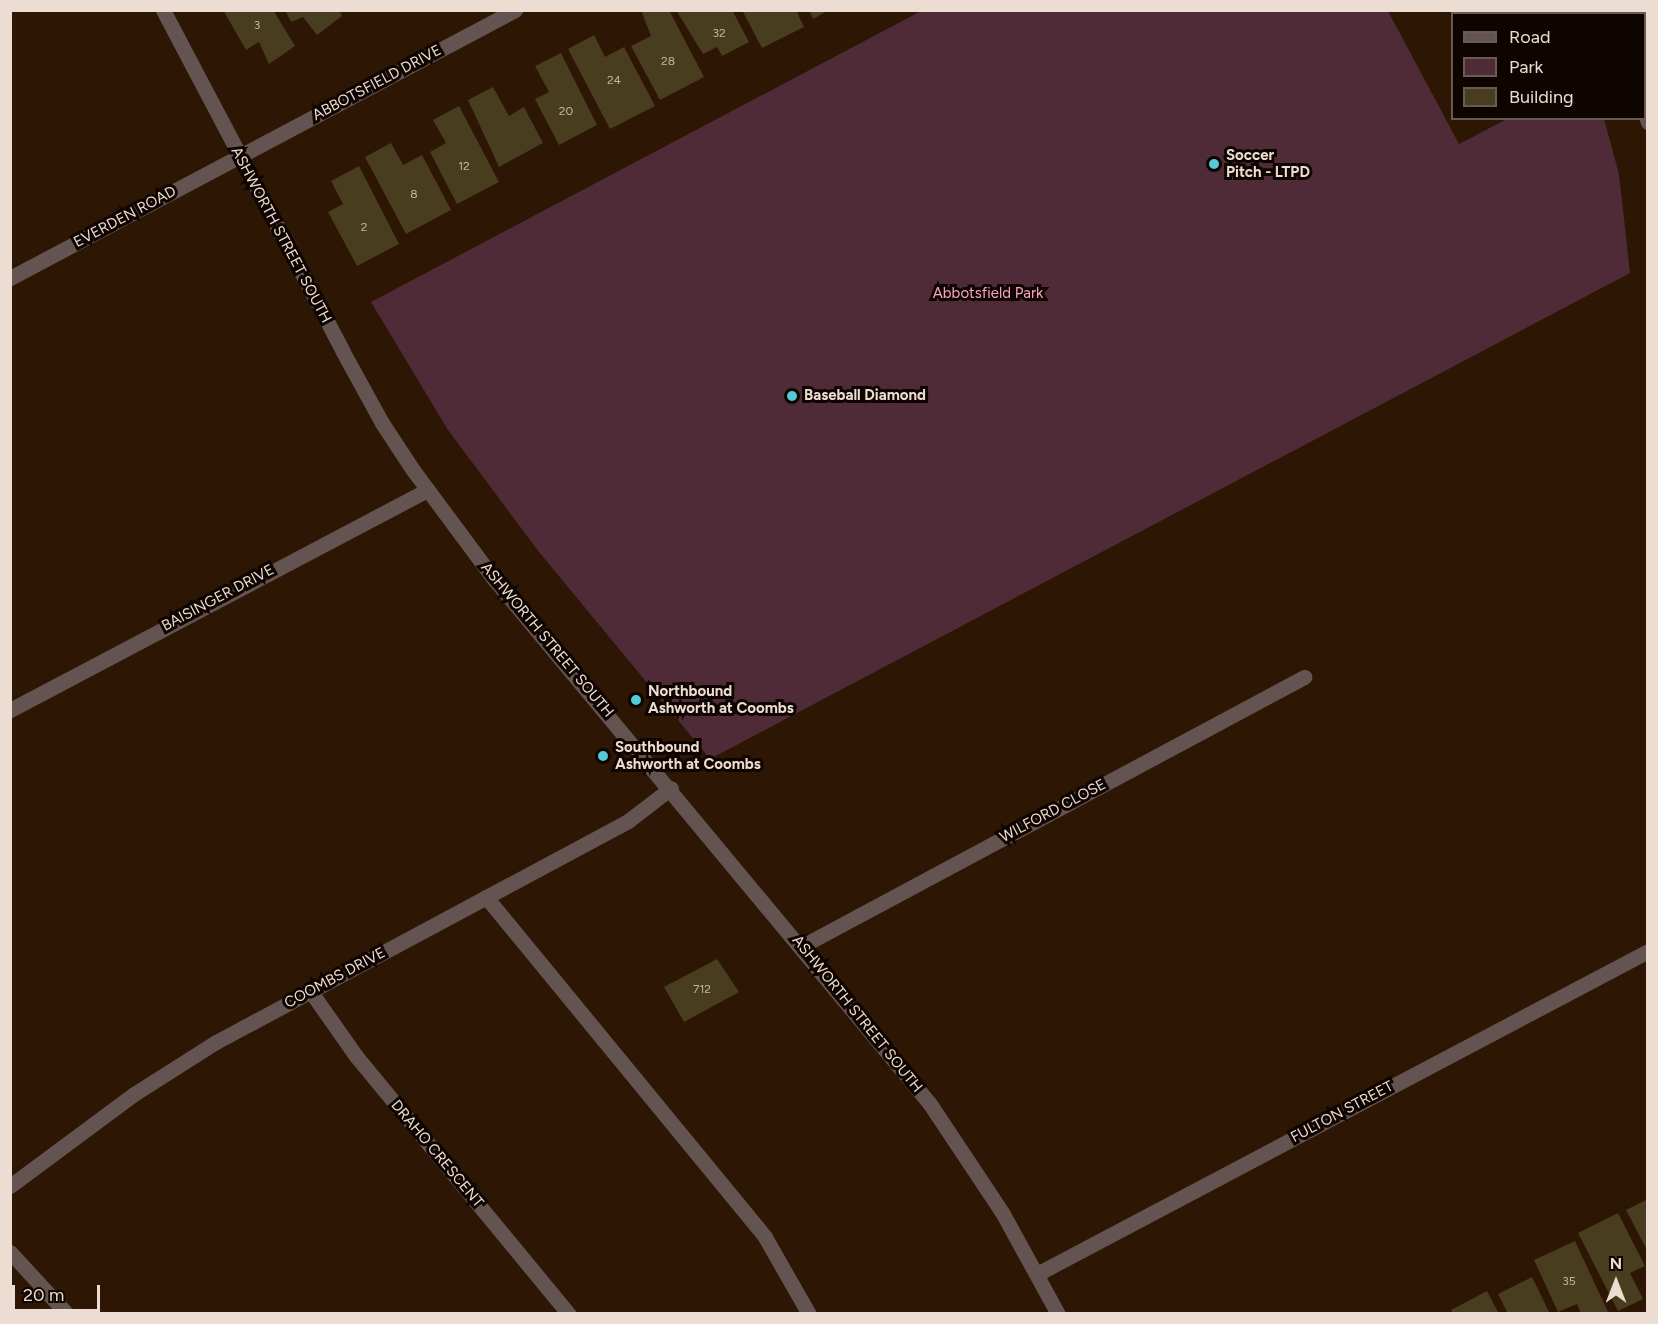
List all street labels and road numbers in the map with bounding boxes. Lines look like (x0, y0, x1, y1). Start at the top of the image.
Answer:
street label: ABBOTSFIELD DRIVE (309, 41, 445, 125)
street label: ASHWORTH STREET SOUTH (227, 144, 335, 326)
street label: EVERDEN ROAD (71, 182, 179, 252)
street label: ASHWORTH STREET SOUTH (477, 559, 617, 721)
street label: BAISINGER DRIVE (159, 561, 277, 635)
street label: WILFORD CLOSE (997, 775, 1109, 847)
street label: ASHWORTH STREET SOUTH (788, 932, 926, 1096)
street label: COOMBS DRIVE (281, 944, 389, 1012)
street label: FULTON STREET (1288, 1077, 1396, 1147)
street label: DRAHO CRESCENT (387, 1097, 487, 1211)

